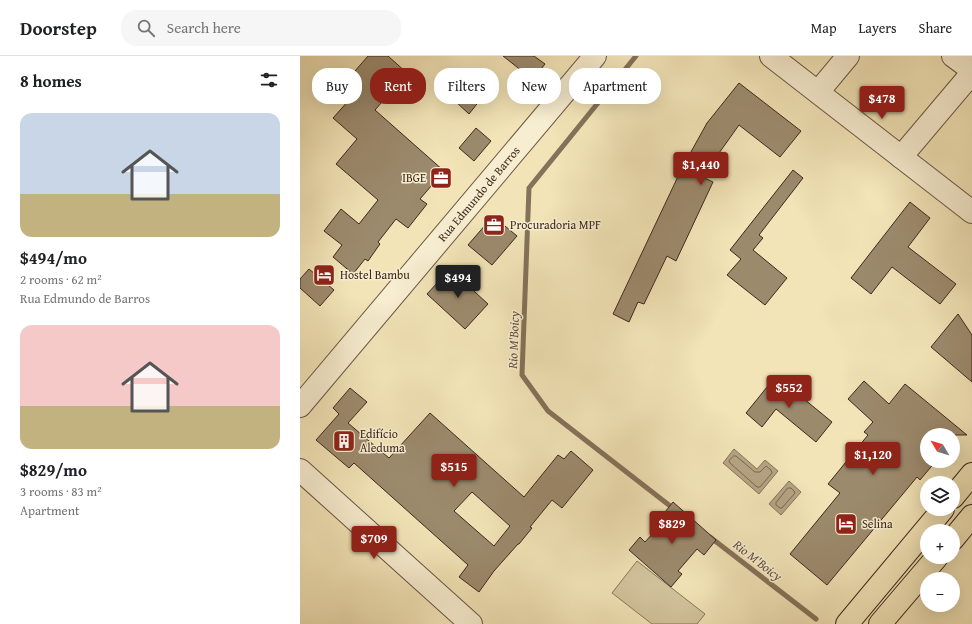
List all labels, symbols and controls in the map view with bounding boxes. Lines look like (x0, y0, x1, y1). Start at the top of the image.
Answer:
search box (121, 10, 401, 46)
text: Doorstep (20, 14, 97, 42)
icon: search (135, 17, 157, 39)
text: Search here (167, 17, 241, 38)
text: Map (811, 18, 837, 38)
text: Layers (859, 18, 897, 38)
text: Share (919, 18, 952, 38)
text: 8 homes (20, 68, 82, 93)
chip: Buy (312, 68, 362, 104)
chip: Rent (370, 68, 426, 104)
chip: Filters (434, 68, 499, 104)
chip: New (507, 68, 561, 104)
chip: Apartment (569, 68, 661, 104)
icon: filters (258, 69, 280, 91)
pin: $478 (858, 86, 906, 120)
text: $478 (869, 89, 895, 108)
icon: home (114, 139, 186, 211)
street label: Rua Edmundo de Barros (433, 142, 524, 245)
pin: $1,440 (668, 152, 734, 186)
text: $1,440 (682, 155, 720, 174)
office icon: IBGE (428, 165, 454, 191)
place label: IBGE (402, 169, 426, 186)
office icon: Procuradoria MPF (481, 212, 507, 238)
place label: Procuradoria MPF (510, 216, 601, 233)
text: $494/mo (20, 245, 87, 270)
hotel icon: Hostel Bambu (311, 262, 337, 288)
pin: $494 (434, 265, 482, 299)
place label: Hostel Bambu (340, 266, 410, 283)
text: $494 (445, 268, 471, 287)
text: 2 rooms · 62 m² (20, 270, 102, 289)
text: Rua Edmundo de Barros (20, 289, 150, 308)
water label: Rio M'Boicy (503, 311, 524, 370)
icon: home (114, 351, 186, 423)
pin: $552 (765, 375, 813, 409)
text: $552 (776, 378, 802, 397)
place label: Edifício Aleduma (360, 425, 405, 456)
building icon: Edifício Aleduma (331, 428, 357, 454)
north arrow (920, 428, 960, 468)
map controls (920, 428, 960, 612)
pin: $1,120 (840, 442, 906, 476)
text: $1,120 (854, 445, 892, 464)
pin: $515 (430, 454, 478, 488)
text: $829/mo (20, 457, 87, 482)
text: $515 (441, 457, 467, 476)
button: layers (920, 476, 960, 516)
text: 3 rooms · 83 m² (20, 482, 102, 501)
text: Apartment (20, 501, 80, 520)
pin: $829 (648, 511, 696, 545)
hotel icon: Selina (833, 511, 859, 537)
text: $829 (659, 514, 685, 533)
place label: Selina (862, 515, 893, 532)
button: + (920, 524, 960, 564)
pin: $709 (350, 526, 398, 560)
text: $709 (361, 529, 387, 548)
water label: Rio M'Boicy (728, 535, 786, 586)
button: − (920, 572, 960, 612)

